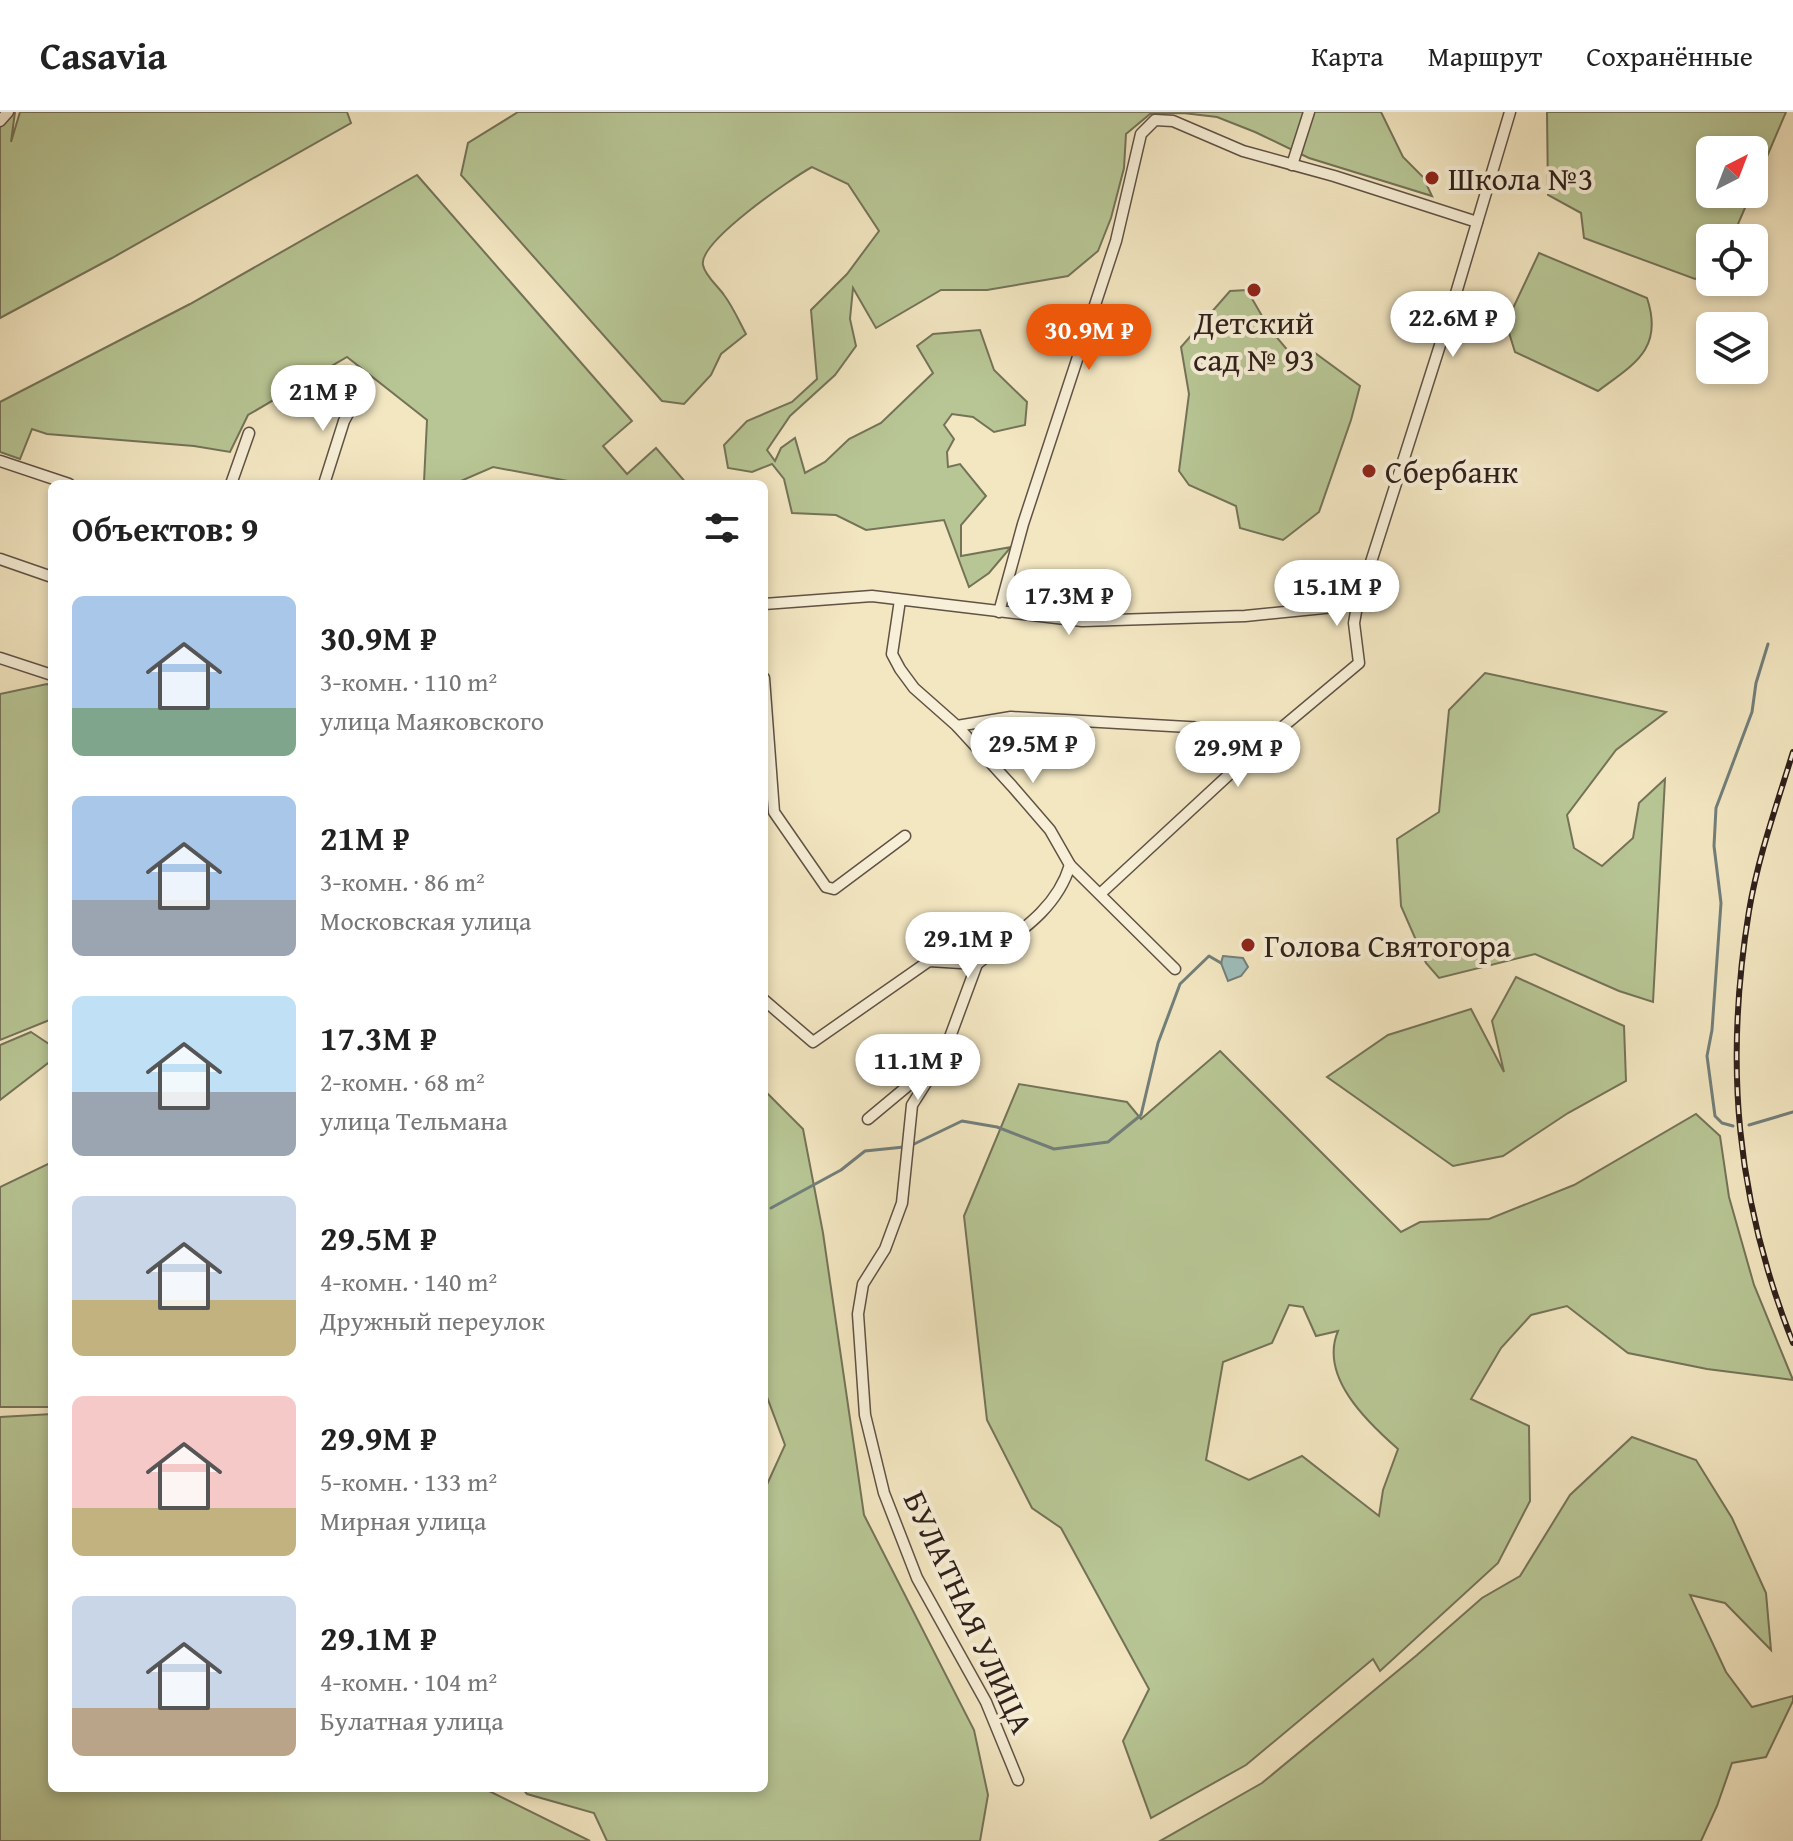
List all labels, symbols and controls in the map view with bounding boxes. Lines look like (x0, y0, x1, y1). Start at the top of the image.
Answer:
text: Casavia (40, 27, 167, 83)
text: Карта (1311, 35, 1384, 76)
text: Маршрут (1428, 35, 1542, 76)
text: Сохранённые (1586, 35, 1753, 76)
north arrow (1696, 136, 1768, 208)
map controls (1696, 136, 1768, 384)
place label: Школа №3 (1448, 155, 1593, 202)
marker: Школа №3 (1423, 169, 1441, 187)
button: locate (1696, 224, 1768, 296)
marker: Детский сад № 93 (1245, 281, 1263, 299)
pin: 22.6M ₽ (1379, 291, 1527, 359)
text: 22.6M ₽ (1408, 297, 1498, 336)
place label: Детский сад № 93 (1193, 299, 1315, 383)
pin: 30.9M ₽ (1015, 304, 1163, 372)
text: 30.9M ₽ (1044, 310, 1134, 349)
button: layers (1696, 312, 1768, 384)
pin: 21M ₽ (267, 365, 379, 433)
text: 21M ₽ (289, 371, 357, 410)
place label: Сбербанк (1385, 448, 1518, 495)
marker: Сбербанк (1360, 462, 1378, 480)
text: Объектов: 9 (72, 504, 258, 553)
icon: filters (700, 506, 744, 550)
pin: 15.1M ₽ (1263, 560, 1411, 628)
text: 15.1M ₽ (1292, 566, 1382, 605)
pin: 17.3M ₽ (995, 569, 1143, 637)
text: 17.3M ₽ (1024, 575, 1114, 614)
text: 30.9M ₽ (320, 613, 437, 662)
icon: home (136, 628, 232, 724)
text: 3-комн. · 110 m² (320, 662, 497, 701)
text: улица Маяковского (320, 701, 544, 740)
pin: 29.5M ₽ (959, 717, 1107, 785)
pin: 29.9M ₽ (1164, 721, 1312, 789)
text: 29.5M ₽ (988, 723, 1078, 762)
text: 29.9M ₽ (1193, 727, 1283, 766)
text: 21M ₽ (320, 813, 410, 862)
icon: home (136, 828, 232, 924)
text: 3-комн. · 86 m² (320, 862, 485, 901)
text: Московская улица (320, 901, 531, 940)
pin: 29.1M ₽ (894, 912, 1042, 980)
text: 29.1M ₽ (923, 918, 1013, 957)
place label: Голова Святогора (1264, 922, 1512, 969)
marker: Голова Святогора (1239, 936, 1257, 954)
text: 17.3M ₽ (320, 1013, 437, 1062)
icon: home (136, 1028, 232, 1124)
pin: 11.1M ₽ (844, 1034, 992, 1102)
text: 11.1M ₽ (873, 1040, 963, 1079)
text: 2-комн. · 68 m² (320, 1062, 485, 1101)
text: улица Тельмана (320, 1101, 508, 1140)
text: 29.5M ₽ (320, 1213, 437, 1262)
icon: home (136, 1228, 232, 1324)
text: 4-комн. · 140 m² (320, 1262, 497, 1301)
text: Дружный переулок (320, 1301, 545, 1340)
text: 29.9M ₽ (320, 1413, 437, 1462)
icon: home (136, 1428, 232, 1524)
text: 5-комн. · 133 m² (320, 1462, 497, 1501)
street label: БУЛАТНАЯ УЛИЦА (892, 1483, 1046, 1742)
text: Мирная улица (320, 1501, 486, 1540)
text: 29.1M ₽ (320, 1613, 437, 1662)
icon: home (136, 1628, 232, 1724)
text: 4-комн. · 104 m² (320, 1662, 497, 1701)
text: Булатная улица (320, 1701, 504, 1740)

